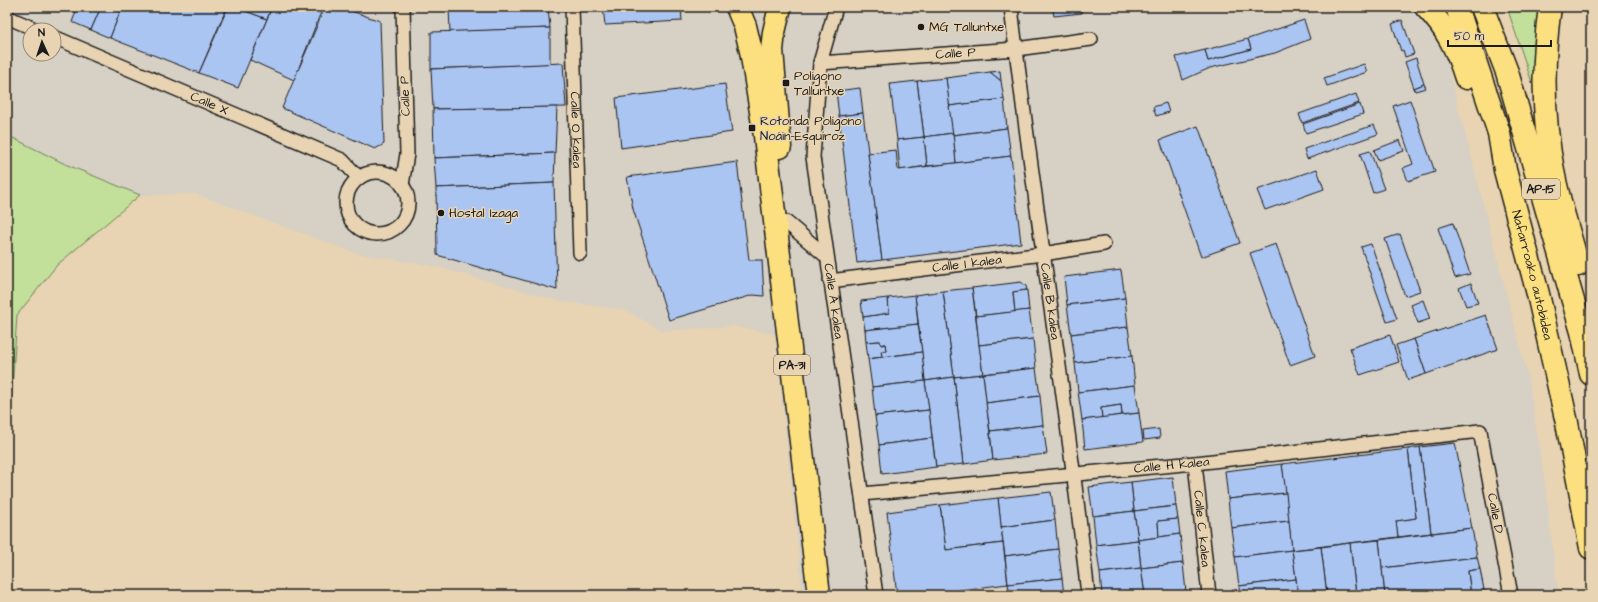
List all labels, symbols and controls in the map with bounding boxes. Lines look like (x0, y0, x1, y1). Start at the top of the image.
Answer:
place label: MG Talluntxe (929, 18, 1004, 36)
north arrow (22, 22, 62, 62)
marker: MG Talluntxe (916, 22, 926, 32)
scale bar (1448, 22, 1551, 48)
text: N (38, 25, 45, 40)
text: 50 m (1454, 28, 1485, 45)
street label: Calle P (935, 43, 977, 64)
place label: Polígono Talluntxe (794, 67, 844, 100)
street label: Calle P (395, 75, 415, 117)
marker: Polígono Talluntxe (781, 78, 791, 88)
street label: Calle X (187, 87, 232, 120)
street label: Calle O kalea (566, 91, 586, 169)
place label: Rotonda Polígono Noáin-Esquíroz (760, 112, 862, 145)
marker: Rotonda Polígono Noáin-Esquíroz (747, 123, 757, 133)
road number: AP-15 (1522, 179, 1560, 199)
place label: Hostal Izaga (449, 204, 519, 223)
marker: Hostal Izaga (436, 208, 446, 218)
street label: Nafarroako autobidea (1507, 208, 1557, 342)
street label: Calle I kalea (931, 250, 1003, 277)
street label: Calle A kalea (819, 262, 848, 340)
street label: Calle B kalea (1036, 262, 1064, 341)
road number: PA-31 (774, 355, 810, 375)
street label: Calle H kalea (1133, 452, 1211, 478)
street label: Calle C kalea (1189, 489, 1215, 568)
street label: Calle D (1483, 492, 1508, 536)

